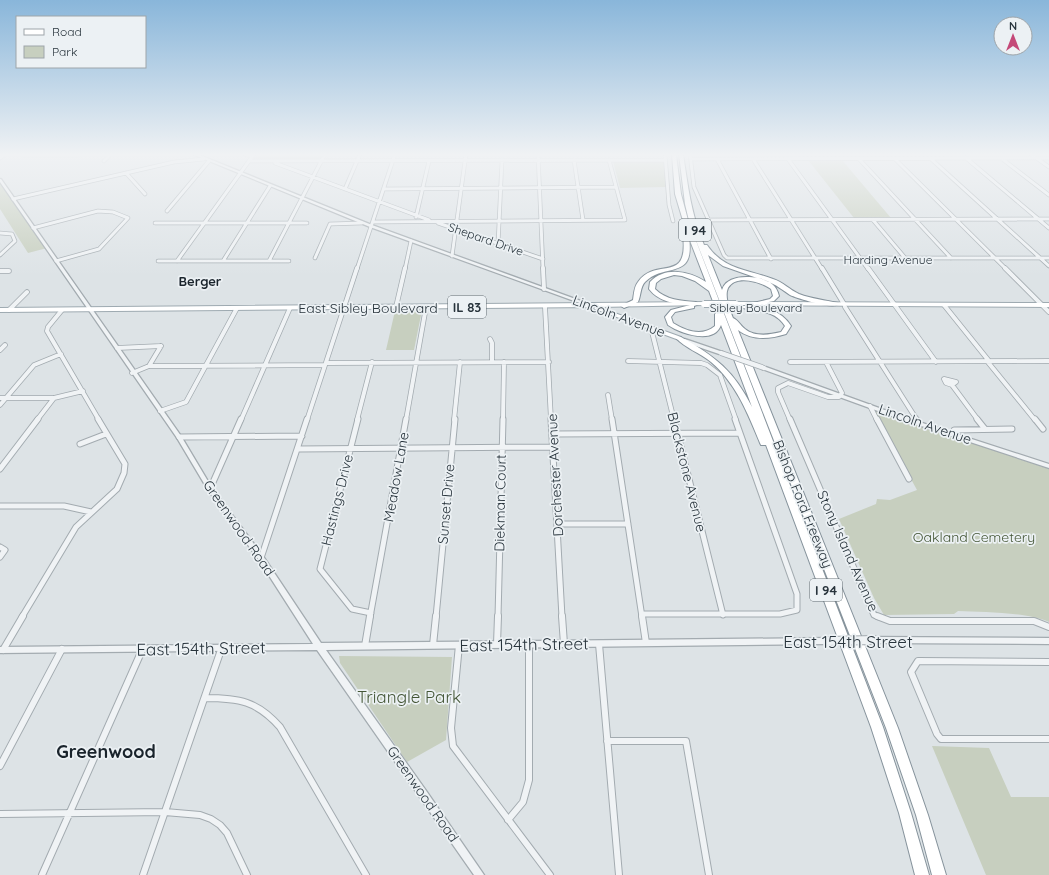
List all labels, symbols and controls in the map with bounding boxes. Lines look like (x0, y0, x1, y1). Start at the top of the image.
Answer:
legend (16, 16, 146, 68)
north arrow (993, 16, 1033, 56)
text: N (1009, 19, 1017, 33)
text: Road (52, 24, 82, 39)
text: Park (52, 44, 77, 59)
street label: Shepard Drive (446, 219, 526, 259)
road number: I 94 (679, 219, 711, 241)
street label: Harding Avenue (844, 252, 933, 267)
district label: Berger (179, 273, 222, 289)
street label: Lincoln Avenue (570, 291, 668, 341)
road number: IL 83 (448, 296, 486, 318)
street label: East Sibley Boulevard (298, 299, 438, 317)
street label: Sibley Boulevard (710, 300, 802, 315)
street label: Lincoln Avenue (876, 400, 974, 448)
street label: Blackstone Avenue (663, 410, 711, 534)
street label: Dorchester Avenue (543, 413, 567, 537)
street label: Meadow Lane (379, 430, 413, 524)
street label: Bishop Ford Freeway (769, 437, 837, 571)
street label: Hastings Drive (317, 452, 357, 548)
street label: Diekman Court (490, 454, 510, 552)
street label: Sunset Drive (434, 463, 458, 545)
street label: Greenwood Road (199, 476, 279, 580)
street label: Stony Island Avenue (813, 488, 883, 615)
park label: Oakland Cemetery (913, 528, 1035, 546)
road number: I 94 (810, 579, 842, 601)
street label: East 154th Street (783, 631, 913, 652)
street label: East 154th Street (459, 632, 589, 656)
street label: East 154th Street (136, 636, 266, 660)
park label: Triangle Park (357, 686, 461, 707)
district label: Greenwood (56, 740, 156, 763)
street label: Greenwood Road (383, 742, 463, 846)

